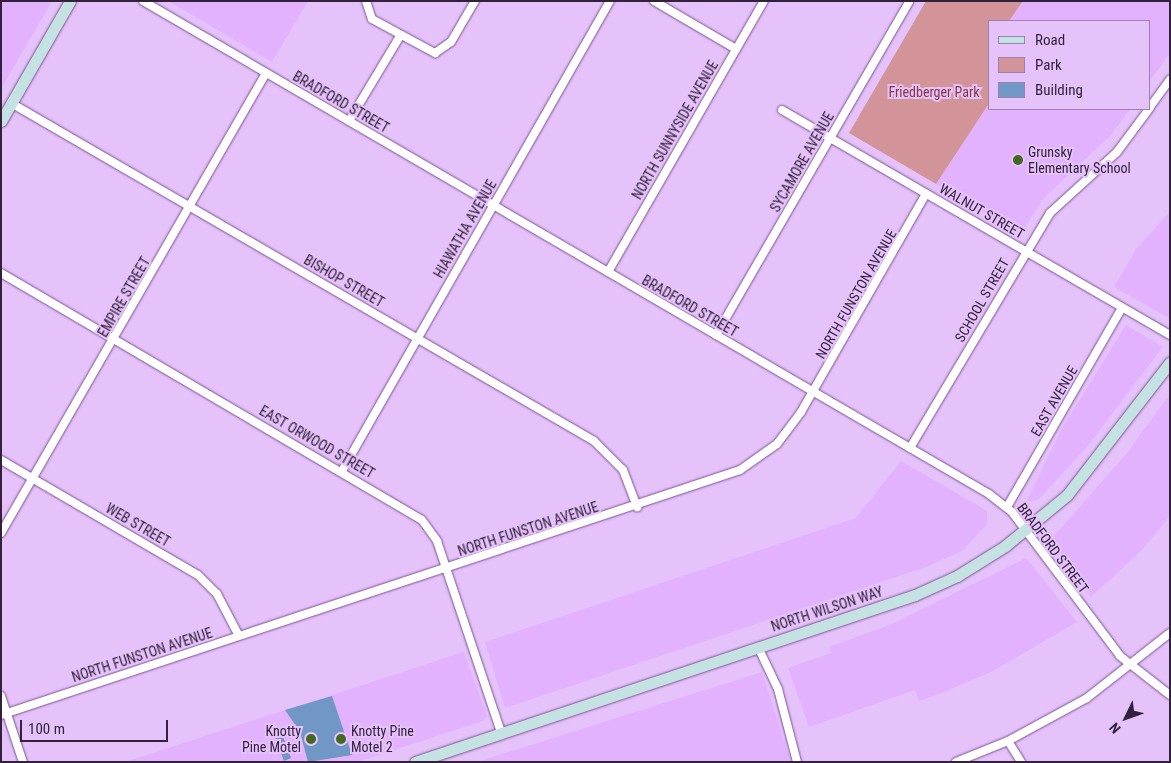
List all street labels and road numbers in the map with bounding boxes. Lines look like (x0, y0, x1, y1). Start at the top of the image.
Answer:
street label: NORTH SUNNYSIDE AVENUE (628, 58, 722, 202)
street label: BRADFORD STREET (290, 68, 392, 136)
street label: SYCAMORE AVENUE (767, 109, 837, 215)
street label: HIAWATHA AVENUE (430, 177, 500, 281)
street label: WALNUT STREET (936, 180, 1028, 242)
street label: NORTH FUNSTON AVENUE (812, 226, 900, 362)
street label: BISHOP STREET (301, 251, 387, 311)
street label: EMPIRE STREET (94, 254, 154, 340)
street label: SCHOOL STREET (951, 255, 1013, 345)
street label: BRADFORD STREET (639, 272, 741, 340)
street label: EAST AVENUE (1027, 363, 1081, 439)
street label: EAST ORWOOD STREET (256, 402, 378, 482)
street label: NORTH FUNSTON AVENUE (456, 498, 600, 560)
street label: WEB STREET (103, 500, 173, 550)
street label: BRADFORD STREET (1014, 500, 1092, 596)
street label: NORTH WILSON WAY (769, 583, 885, 635)
street label: NORTH FUNSTON AVENUE (70, 624, 214, 686)

